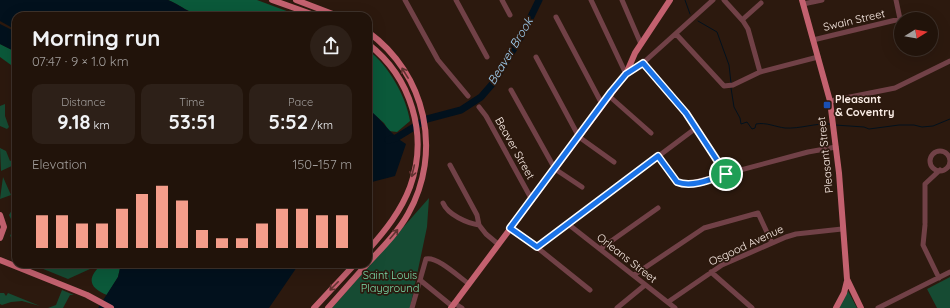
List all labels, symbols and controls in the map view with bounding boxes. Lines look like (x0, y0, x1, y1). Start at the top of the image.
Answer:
street label: Swain Street (822, 6, 886, 34)
north arrow (894, 12, 938, 56)
map controls (894, 12, 938, 56)
water label: Beaver Brook (484, 13, 537, 87)
text: Morning run (32, 24, 160, 52)
button: share (310, 25, 352, 67)
text: 07:47 · 9 × 1.0 km (32, 53, 129, 69)
one-way arrow (401, 67, 410, 78)
place label: Pleasant & Coventry (835, 92, 895, 119)
text: Distance (61, 95, 105, 109)
text: Time (179, 95, 205, 109)
text: Pace (288, 95, 313, 109)
marker: Pleasant & Coventry (822, 100, 832, 110)
text: 9.18 (57, 109, 91, 134)
text: 53:51 (168, 109, 216, 134)
text: 5:52 (268, 109, 308, 134)
street label: Beaver Street (492, 114, 538, 182)
street label: Pleasant Street (814, 116, 836, 194)
text: km (91, 118, 109, 132)
text: /km (308, 118, 333, 132)
text: Elevation (32, 156, 87, 172)
text: 150–157 m (292, 156, 352, 172)
pin (709, 157, 743, 191)
icon: arrive (715, 163, 737, 185)
one-way arrow (409, 164, 417, 177)
street label: Osgood Avenue (706, 222, 786, 268)
one-way arrow (389, 229, 398, 239)
street label: Orleans Street (594, 230, 660, 286)
park label: Saint Louis Playground (361, 268, 419, 295)
one-way arrow (329, 281, 339, 291)

